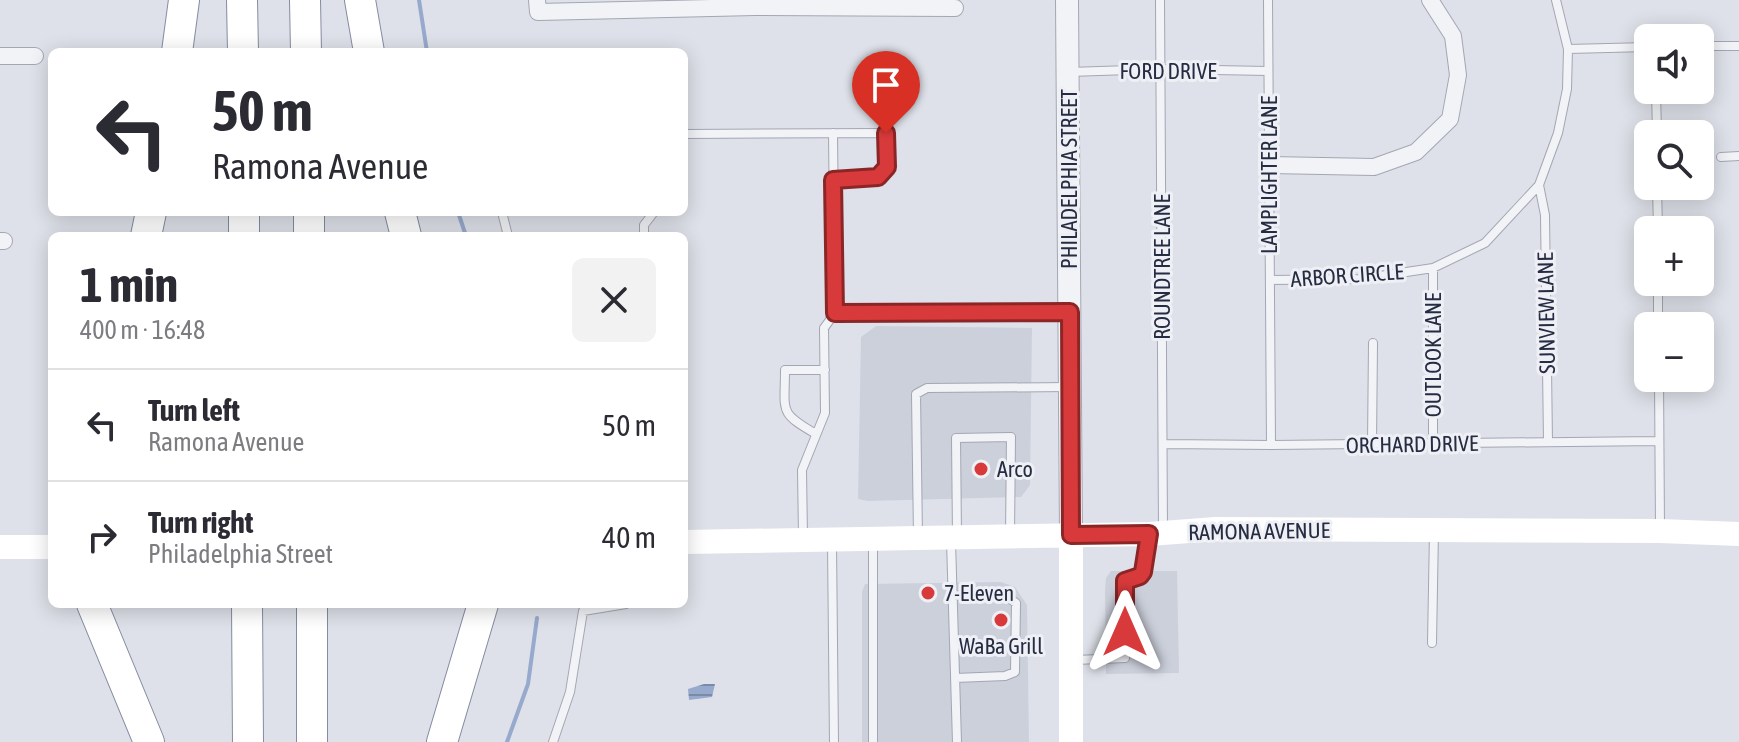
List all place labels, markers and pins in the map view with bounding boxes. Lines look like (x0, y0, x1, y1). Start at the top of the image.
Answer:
pin (852, 51, 920, 133)
place label: Arco (997, 456, 1033, 482)
marker: Arco (972, 460, 990, 478)
place label: 7-Eleven (944, 580, 1014, 606)
marker: 7-Eleven (919, 584, 937, 602)
marker: WaBa Grill (992, 611, 1010, 629)
place label: WaBa Grill (959, 633, 1043, 659)

